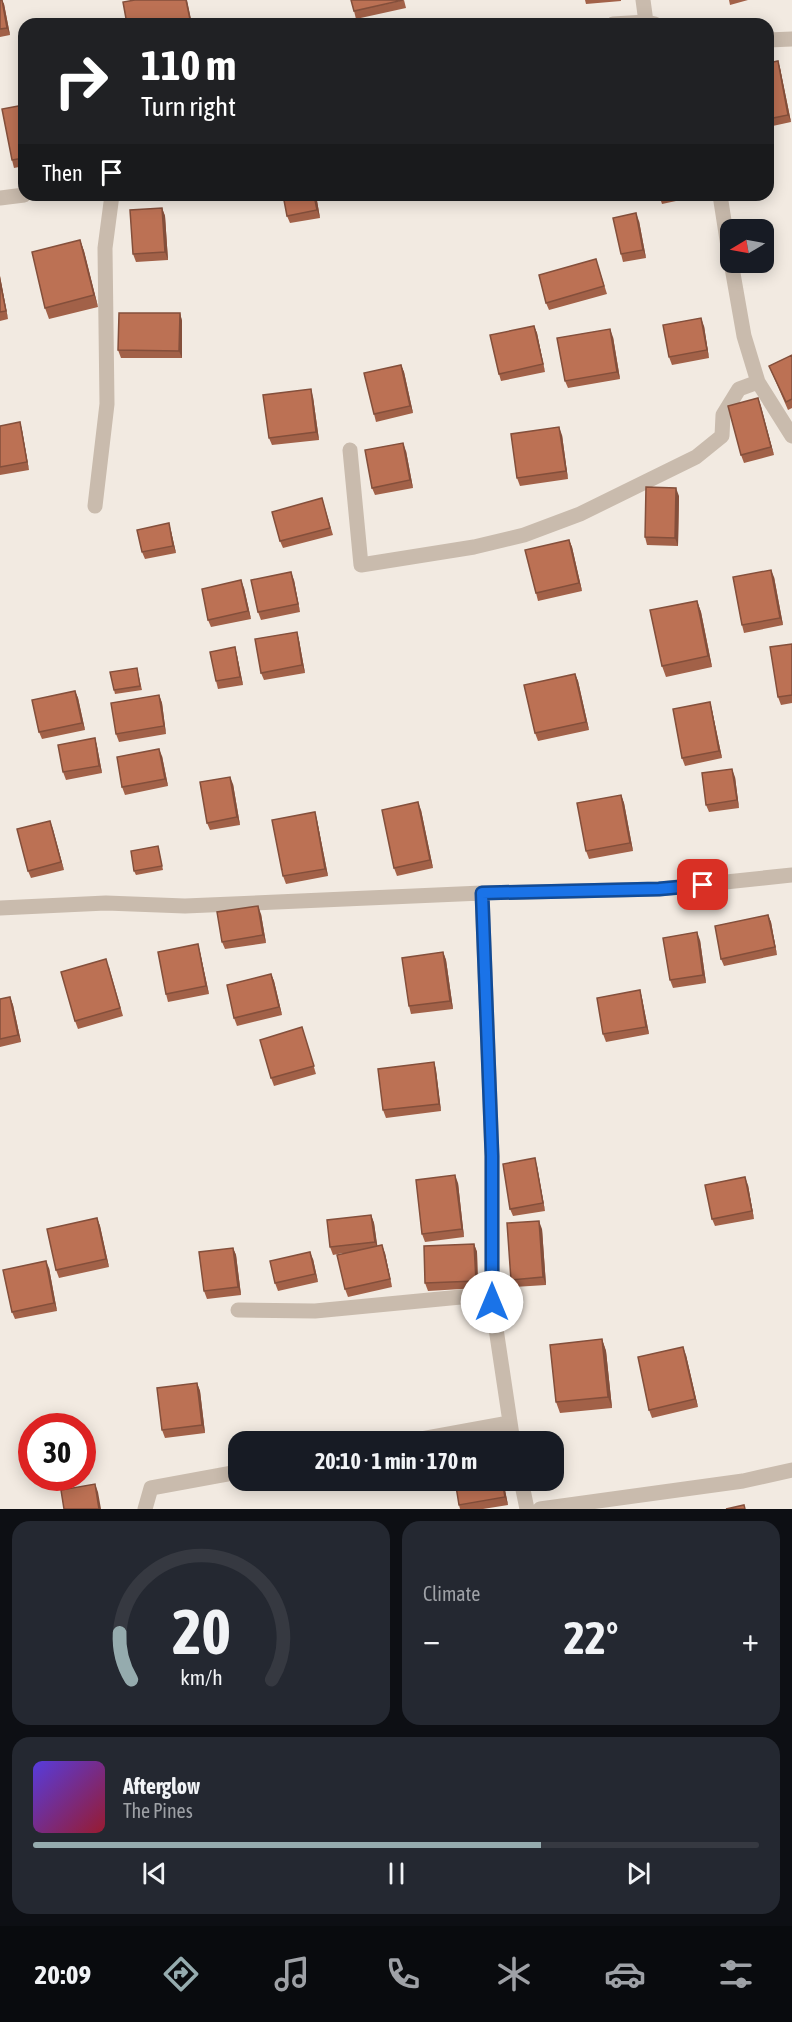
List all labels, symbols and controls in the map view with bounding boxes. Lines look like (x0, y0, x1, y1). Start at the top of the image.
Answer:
text: 110 m (141, 41, 236, 89)
icon: right (42, 42, 120, 120)
text: Turn right (141, 91, 236, 122)
icon: arrive (95, 156, 128, 189)
text: Then (42, 160, 83, 186)
north arrow (720, 219, 774, 273)
map controls (720, 219, 774, 273)
pin (677, 859, 728, 910)
icon: arrive (686, 868, 719, 901)
position arrow (460, 1270, 524, 1334)
speed limit sign: 30 (18, 1413, 96, 1491)
text: 20:10 · 1 min · 170 m (315, 1448, 477, 1474)
text: Climate (423, 1582, 480, 1605)
text: 20 (172, 1596, 230, 1667)
text: 22° (564, 1612, 618, 1664)
text: − (423, 1620, 440, 1658)
text: + (742, 1620, 759, 1658)
text: km/h (180, 1665, 222, 1690)
text: Afterglow (123, 1773, 200, 1799)
text: The Pines (123, 1799, 193, 1822)
icon: previous (138, 1857, 171, 1890)
icon: pause (380, 1857, 413, 1890)
icon: next (622, 1857, 655, 1890)
icon: directions (160, 1953, 202, 1995)
icon: music (271, 1953, 313, 1995)
icon: phone (382, 1953, 424, 1995)
icon: climate (493, 1953, 535, 1995)
icon: car (604, 1953, 646, 1995)
icon: filters (715, 1953, 757, 1995)
text: 20:09 (35, 1959, 91, 1990)

